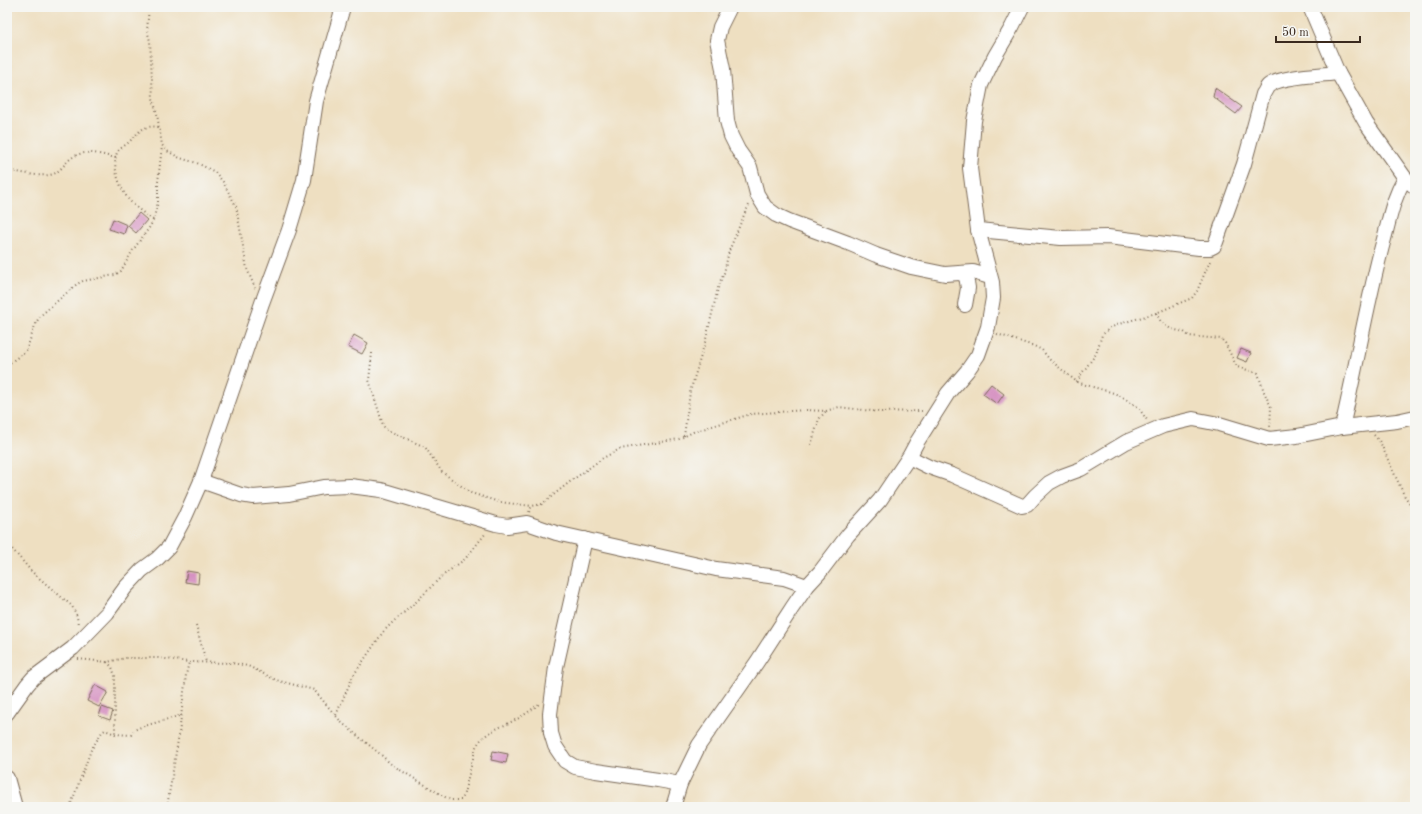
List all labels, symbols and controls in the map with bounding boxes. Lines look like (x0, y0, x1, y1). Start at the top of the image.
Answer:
scale bar (1276, 18, 1360, 44)
text: 50 m (1282, 26, 1309, 39)

